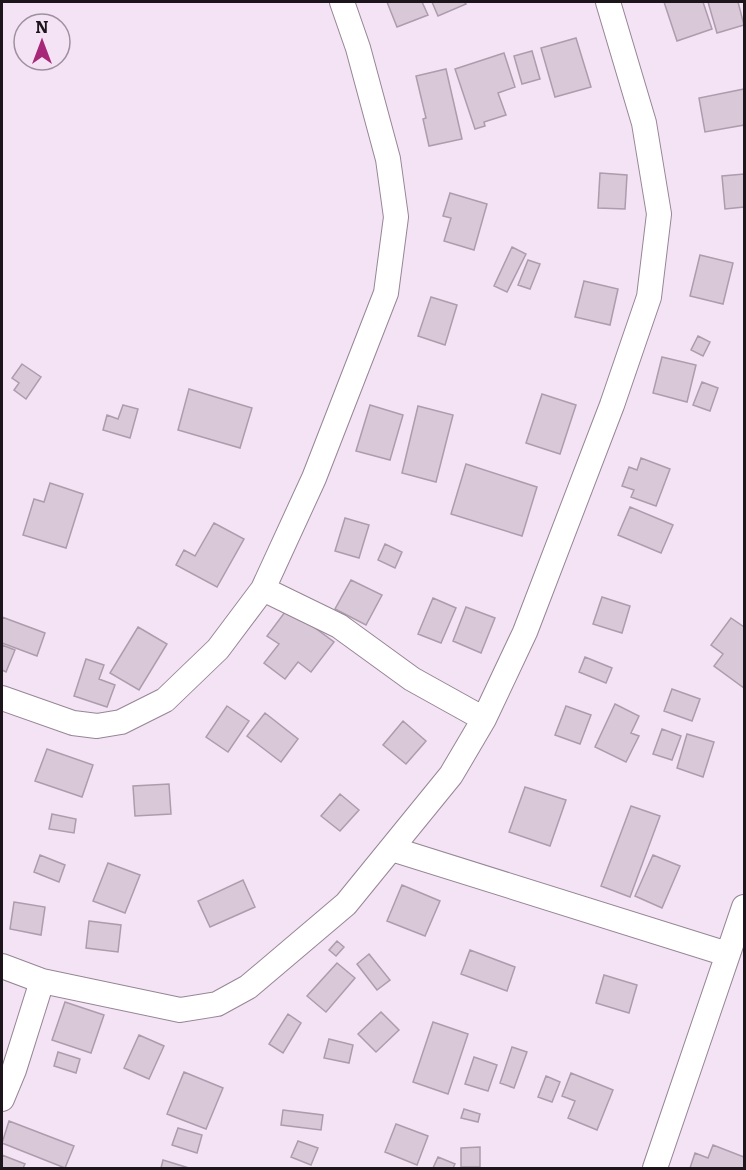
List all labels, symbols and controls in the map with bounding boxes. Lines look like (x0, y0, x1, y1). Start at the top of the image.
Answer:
north arrow (12, 12, 72, 72)
text: N (35, 14, 49, 38)

